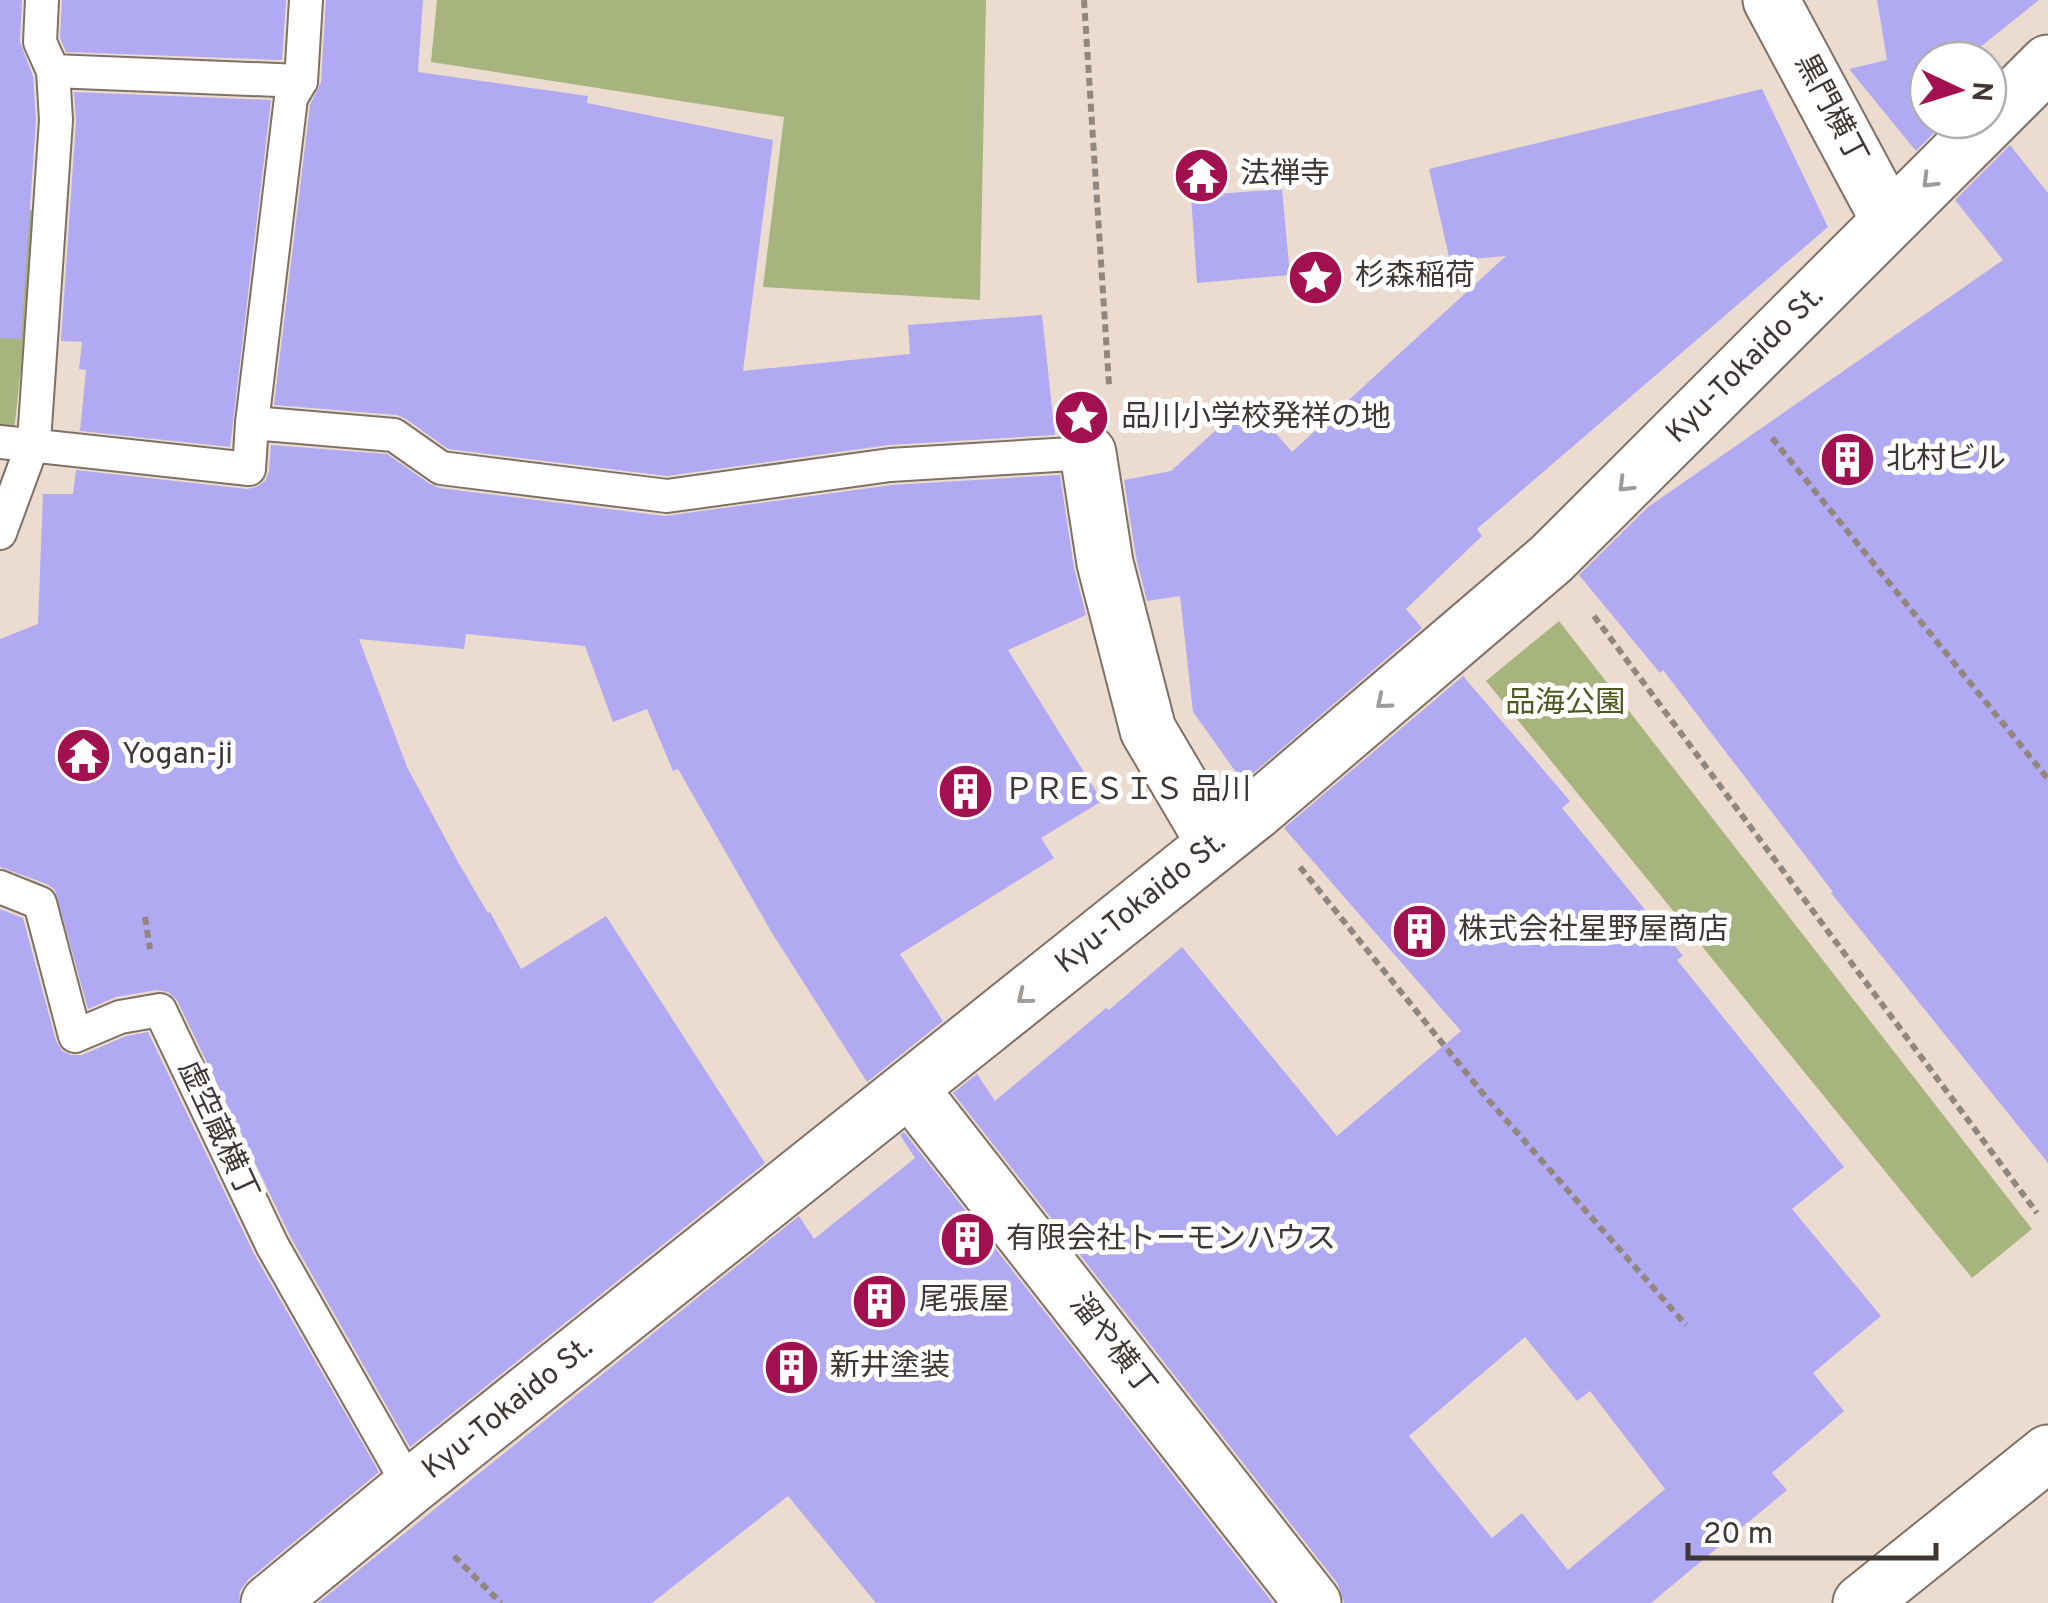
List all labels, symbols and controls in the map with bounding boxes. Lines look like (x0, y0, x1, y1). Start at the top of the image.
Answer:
north arrow (1908, 40, 2008, 140)
street label: 黒門横丁 (1785, 48, 1875, 172)
text: N (1961, 80, 1999, 103)
temple icon: 法禅寺 (1171, 145, 1231, 205)
place label: 法禅寺 (1240, 157, 1330, 194)
one-way arrow (1922, 169, 1940, 187)
place icon: 杉森稲荷 (1286, 247, 1346, 307)
place label: 杉森稲荷 (1355, 259, 1475, 296)
street label: Kyu-Tokaido St. (1659, 279, 1832, 452)
place icon: 品川小学校発祥の地 (1052, 388, 1112, 448)
place label: 品川小学校発祥の地 (1121, 400, 1391, 437)
building icon: 北村ビル (1817, 430, 1877, 490)
place label: 北村ビル (1886, 442, 2006, 479)
one-way arrow (1618, 473, 1636, 491)
park label: 品海公園 (1505, 686, 1625, 723)
one-way arrow (1376, 690, 1394, 708)
temple icon: Yogan-ji (53, 725, 113, 785)
place label: Yogan-ji (122, 737, 233, 774)
building icon: ＰＲＥＳＩＳ 品川 (935, 761, 995, 821)
place label: ＰＲＥＳＩＳ 品川 (1004, 773, 1251, 810)
street label: Kyu-Tokaido St. (1048, 824, 1234, 983)
building icon: 株式会社星野屋商店 (1389, 901, 1449, 961)
place label: 株式会社星野屋商店 (1458, 913, 1728, 950)
one-way arrow (1017, 985, 1035, 1003)
street label: 虚空蔵横丁 (169, 1055, 265, 1207)
building icon: 有限会社トーモンハウス (937, 1210, 997, 1270)
place label: 有限会社トーモンハウス (1006, 1222, 1336, 1259)
building icon: 尾張屋 (850, 1271, 910, 1331)
place label: 尾張屋 (919, 1283, 1009, 1320)
street label: 溜や横丁 (1060, 1287, 1164, 1405)
street label: Kyu-Tokaido St. (415, 1329, 601, 1488)
building icon: 新井塗装 (761, 1337, 821, 1397)
place label: 新井塗装 (830, 1349, 950, 1386)
scale bar (1688, 1498, 1936, 1560)
text: 20 m (1703, 1517, 1773, 1554)

